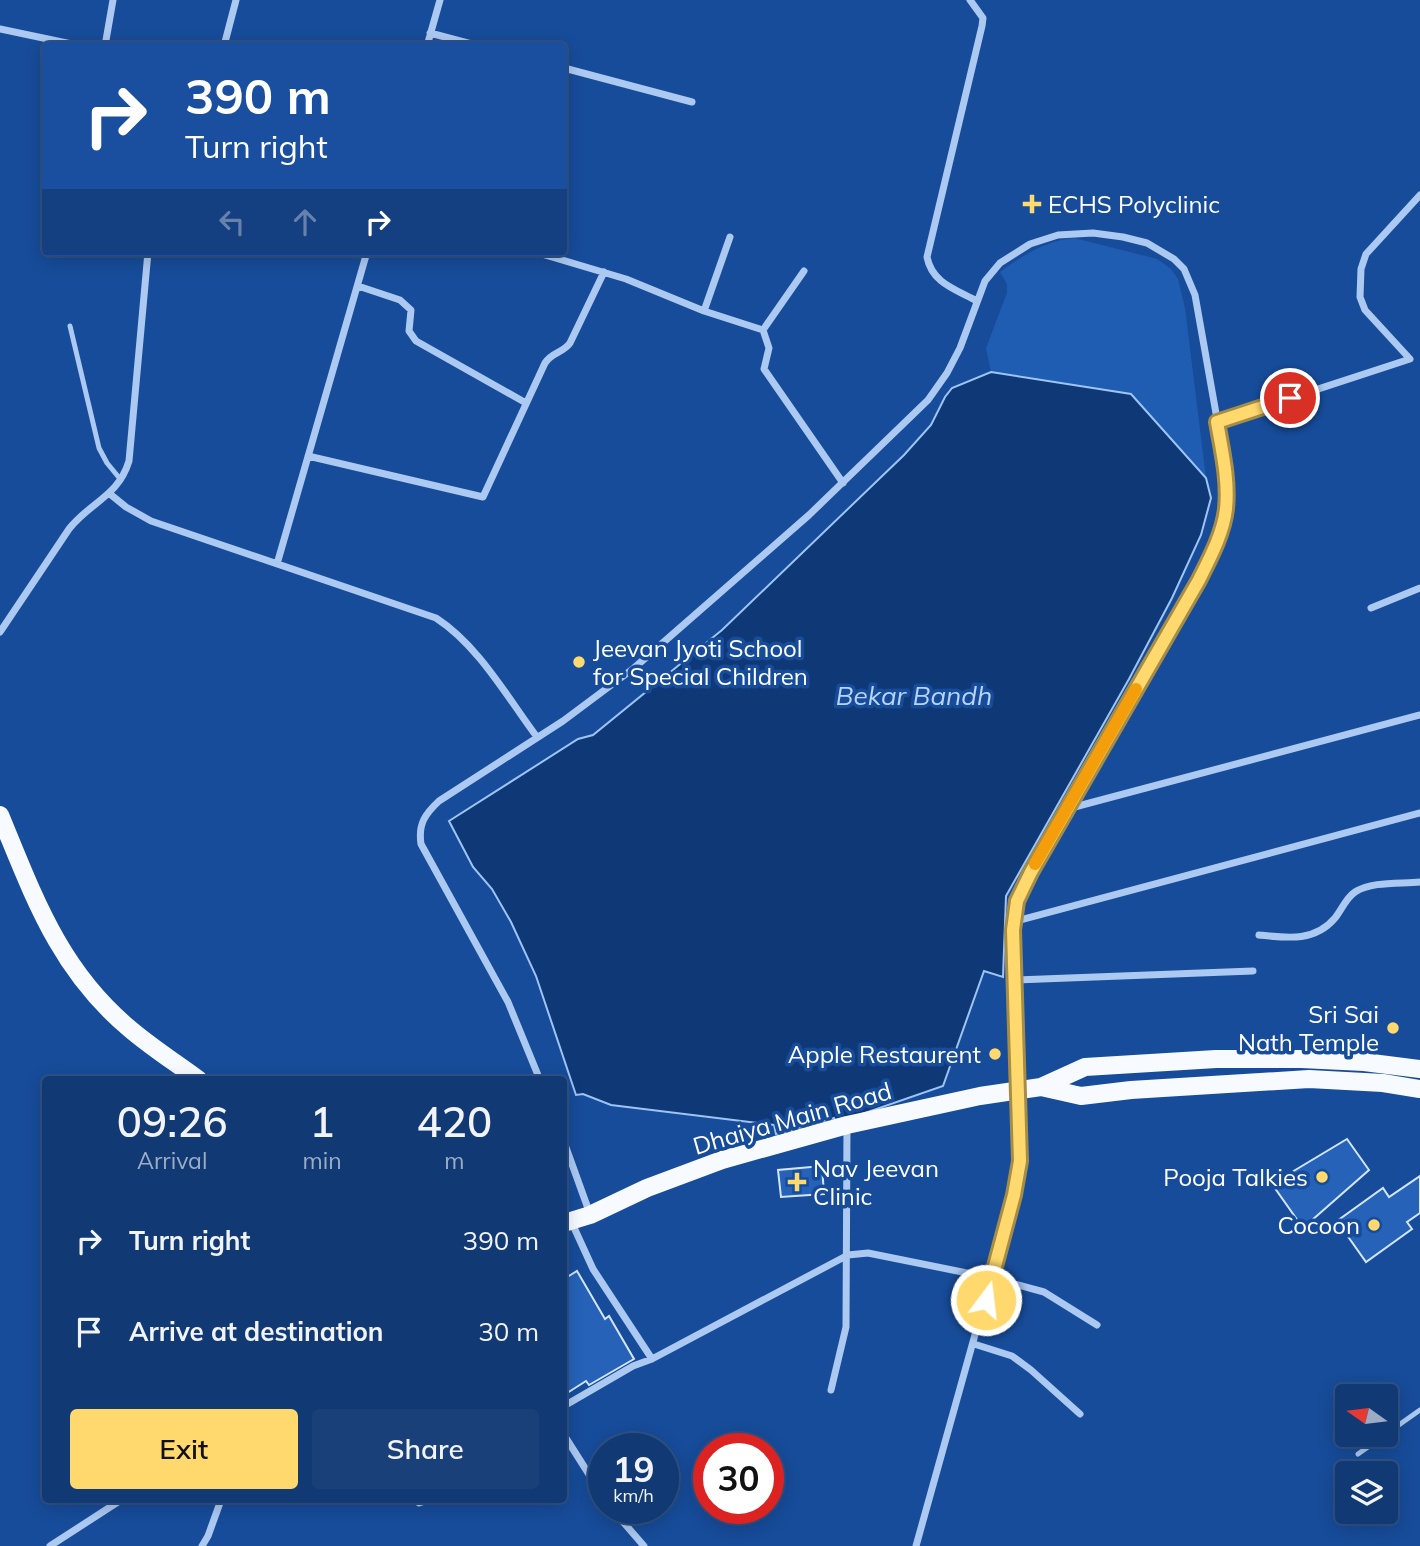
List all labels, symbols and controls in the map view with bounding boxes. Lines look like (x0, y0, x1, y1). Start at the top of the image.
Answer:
text: 390 m (185, 65, 331, 126)
icon: right (70, 70, 161, 161)
text: Turn right (185, 126, 328, 166)
place label: ECHS Polyclinic (1048, 189, 1220, 219)
marker: ECHS Polyclinic (1022, 194, 1042, 214)
icon: left (213, 203, 251, 241)
icon: ahead (286, 203, 324, 241)
icon: right (359, 203, 397, 241)
pin (1260, 368, 1320, 428)
icon: arrive (1271, 379, 1309, 417)
place label: Jeevan Jyoti School for Special Children (593, 633, 808, 691)
marker: Jeevan Jyoti School for Special Children (571, 654, 587, 670)
water label: Bekar Bandh (836, 679, 992, 712)
place label: Sri Sai Nath Temple (1238, 999, 1379, 1057)
marker: Sri Sai Nath Temple (1385, 1020, 1401, 1036)
place label: Apple Restaurent (788, 1039, 981, 1069)
marker: Apple Restaurent (987, 1046, 1003, 1062)
street label: Dhaiya Main Road (689, 1075, 895, 1161)
text: 09:26 (117, 1095, 228, 1148)
text: 1 (309, 1095, 335, 1148)
text: 420 (417, 1095, 492, 1148)
text: Arrival (137, 1146, 207, 1175)
text: min (302, 1146, 342, 1175)
text: m (444, 1146, 464, 1175)
place label: Nav Jeevan Clinic (813, 1153, 939, 1211)
place label: Pooja Talkies (1163, 1162, 1308, 1192)
marker: Pooja Talkies (1314, 1169, 1330, 1185)
marker: Nav Jeevan Clinic (787, 1172, 807, 1192)
place label: Cocoon (1278, 1210, 1360, 1240)
marker: Cocoon (1366, 1217, 1382, 1233)
icon: right (70, 1222, 108, 1260)
text: Turn right (129, 1224, 250, 1257)
text: 390 m (463, 1224, 539, 1257)
position arrow (949, 1263, 1023, 1337)
icon: arrive (70, 1313, 108, 1351)
text: Arrive at destination (129, 1315, 384, 1348)
text: 30 m (478, 1315, 539, 1348)
north arrow (1335, 1384, 1398, 1447)
map controls (1335, 1384, 1398, 1524)
button: Exit (70, 1409, 298, 1489)
button: Share (312, 1409, 539, 1489)
speed limit sign: 30 (693, 1433, 784, 1524)
text: 19 (612, 1447, 655, 1491)
button: layers (1335, 1461, 1398, 1524)
text: km/h (613, 1484, 654, 1507)

